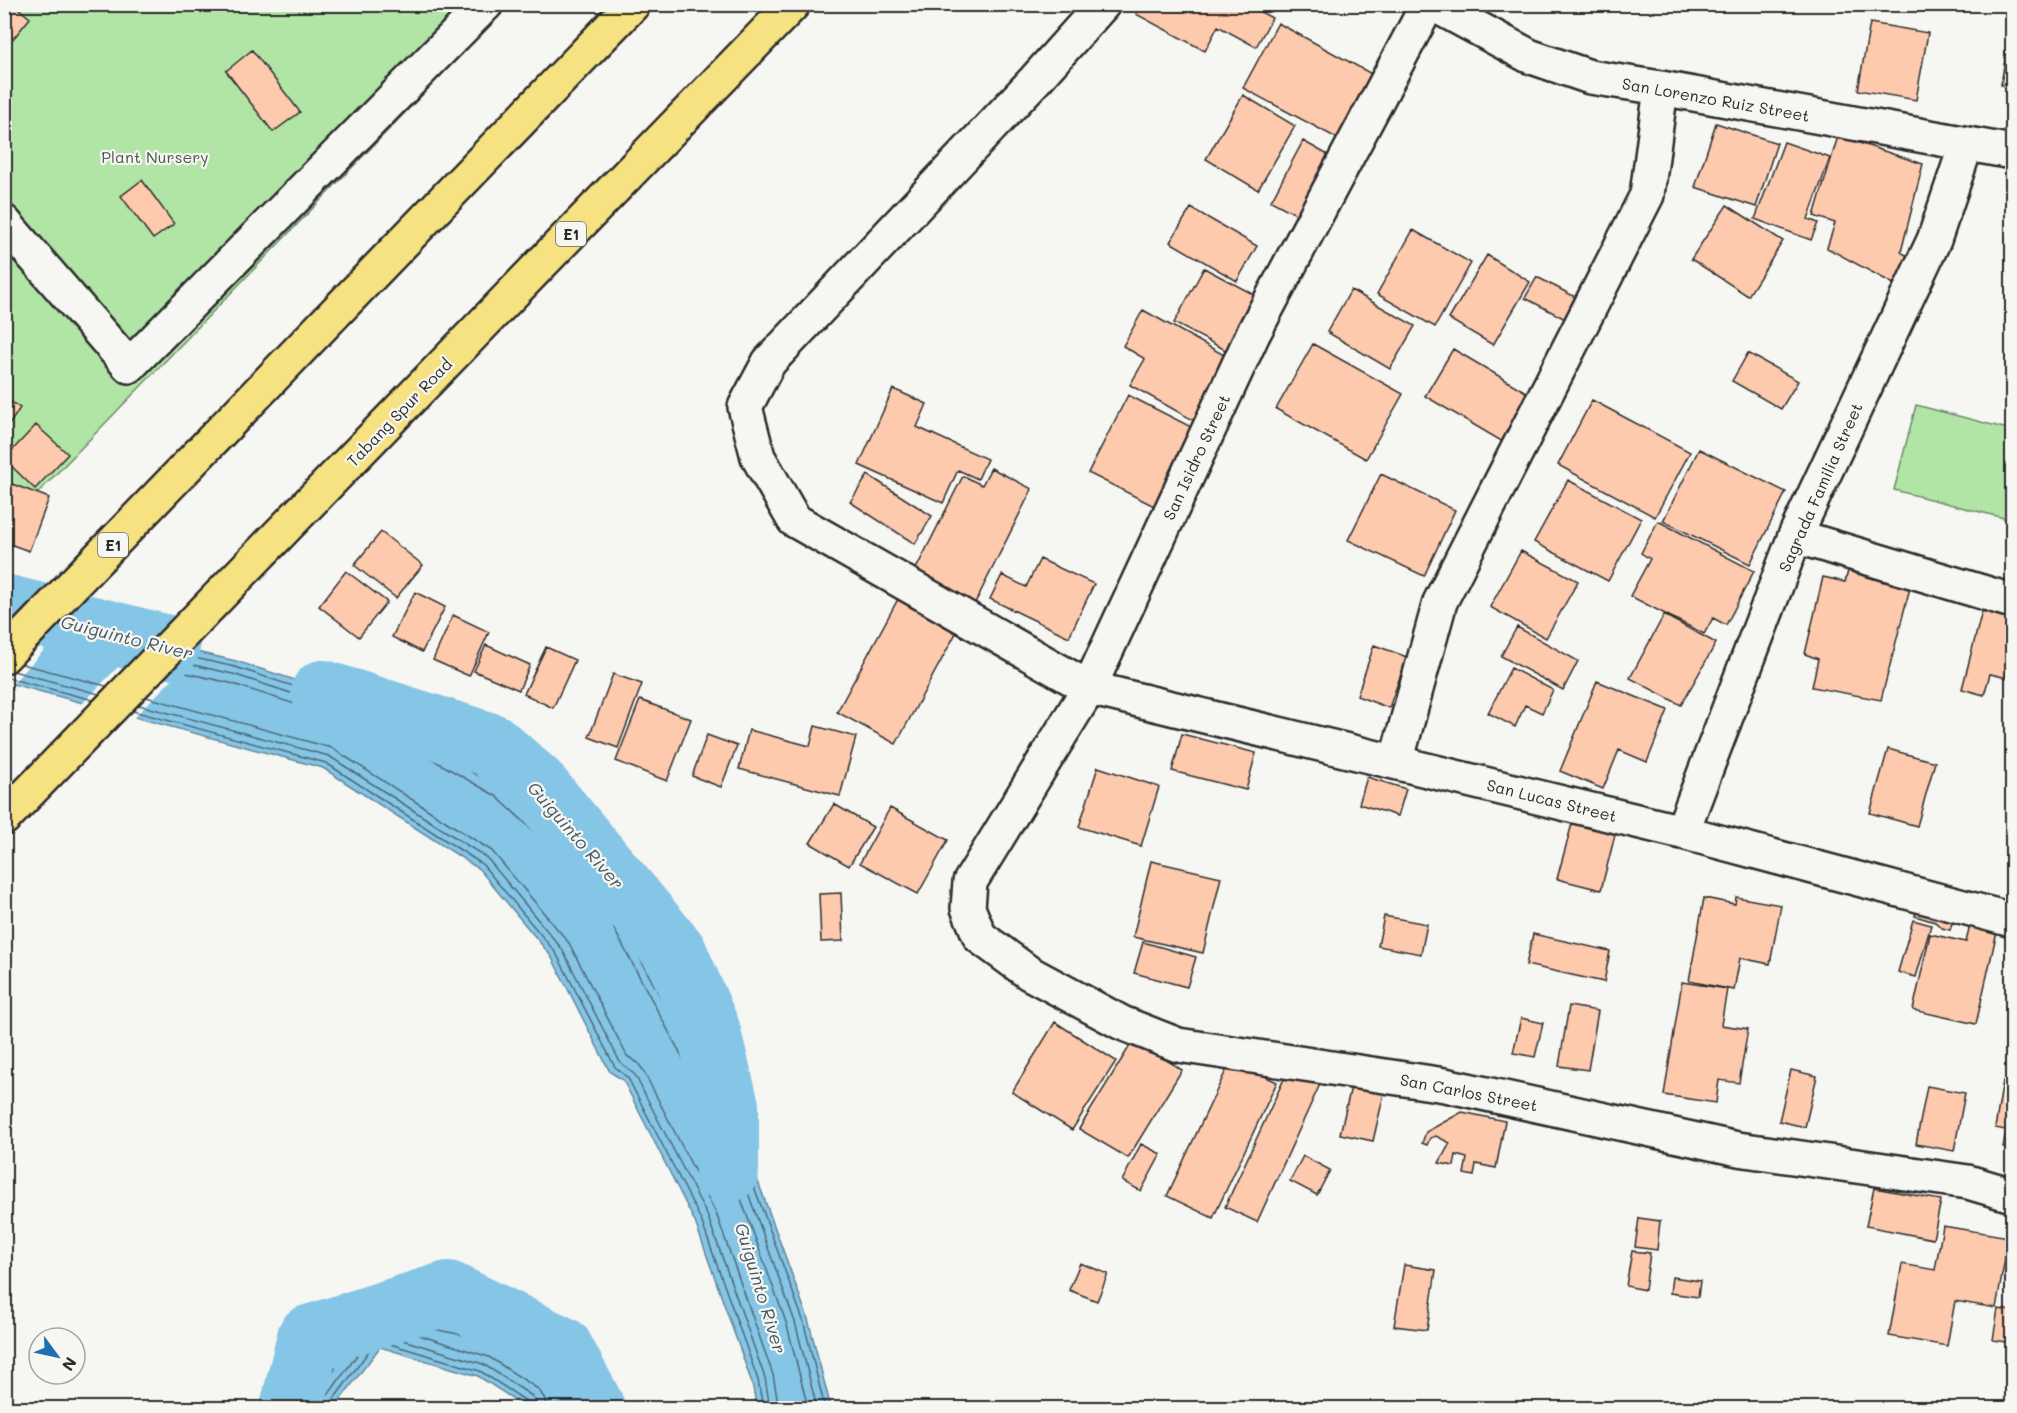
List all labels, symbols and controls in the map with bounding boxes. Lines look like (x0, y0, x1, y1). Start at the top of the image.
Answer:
street label: San Lorenzo Ruiz Street (1621, 72, 1811, 126)
park label: Plant Nursery (101, 146, 209, 167)
road number: E1 (556, 222, 586, 246)
street label: Tabang Spur Road (342, 353, 456, 471)
street label: San Isidro Street (1158, 391, 1234, 523)
street label: Sagrada Familia Street (1773, 399, 1867, 575)
road number: E1 (98, 533, 128, 557)
water label: Guiguinto River (58, 609, 196, 665)
street label: San Lucas Street (1485, 774, 1619, 826)
water label: Guiguinto River (522, 776, 630, 894)
street label: San Carlos Street (1398, 1068, 1540, 1116)
water label: Guiguinto River (730, 1220, 792, 1356)
north arrow (27, 1326, 87, 1386)
text: N (58, 1354, 82, 1375)

